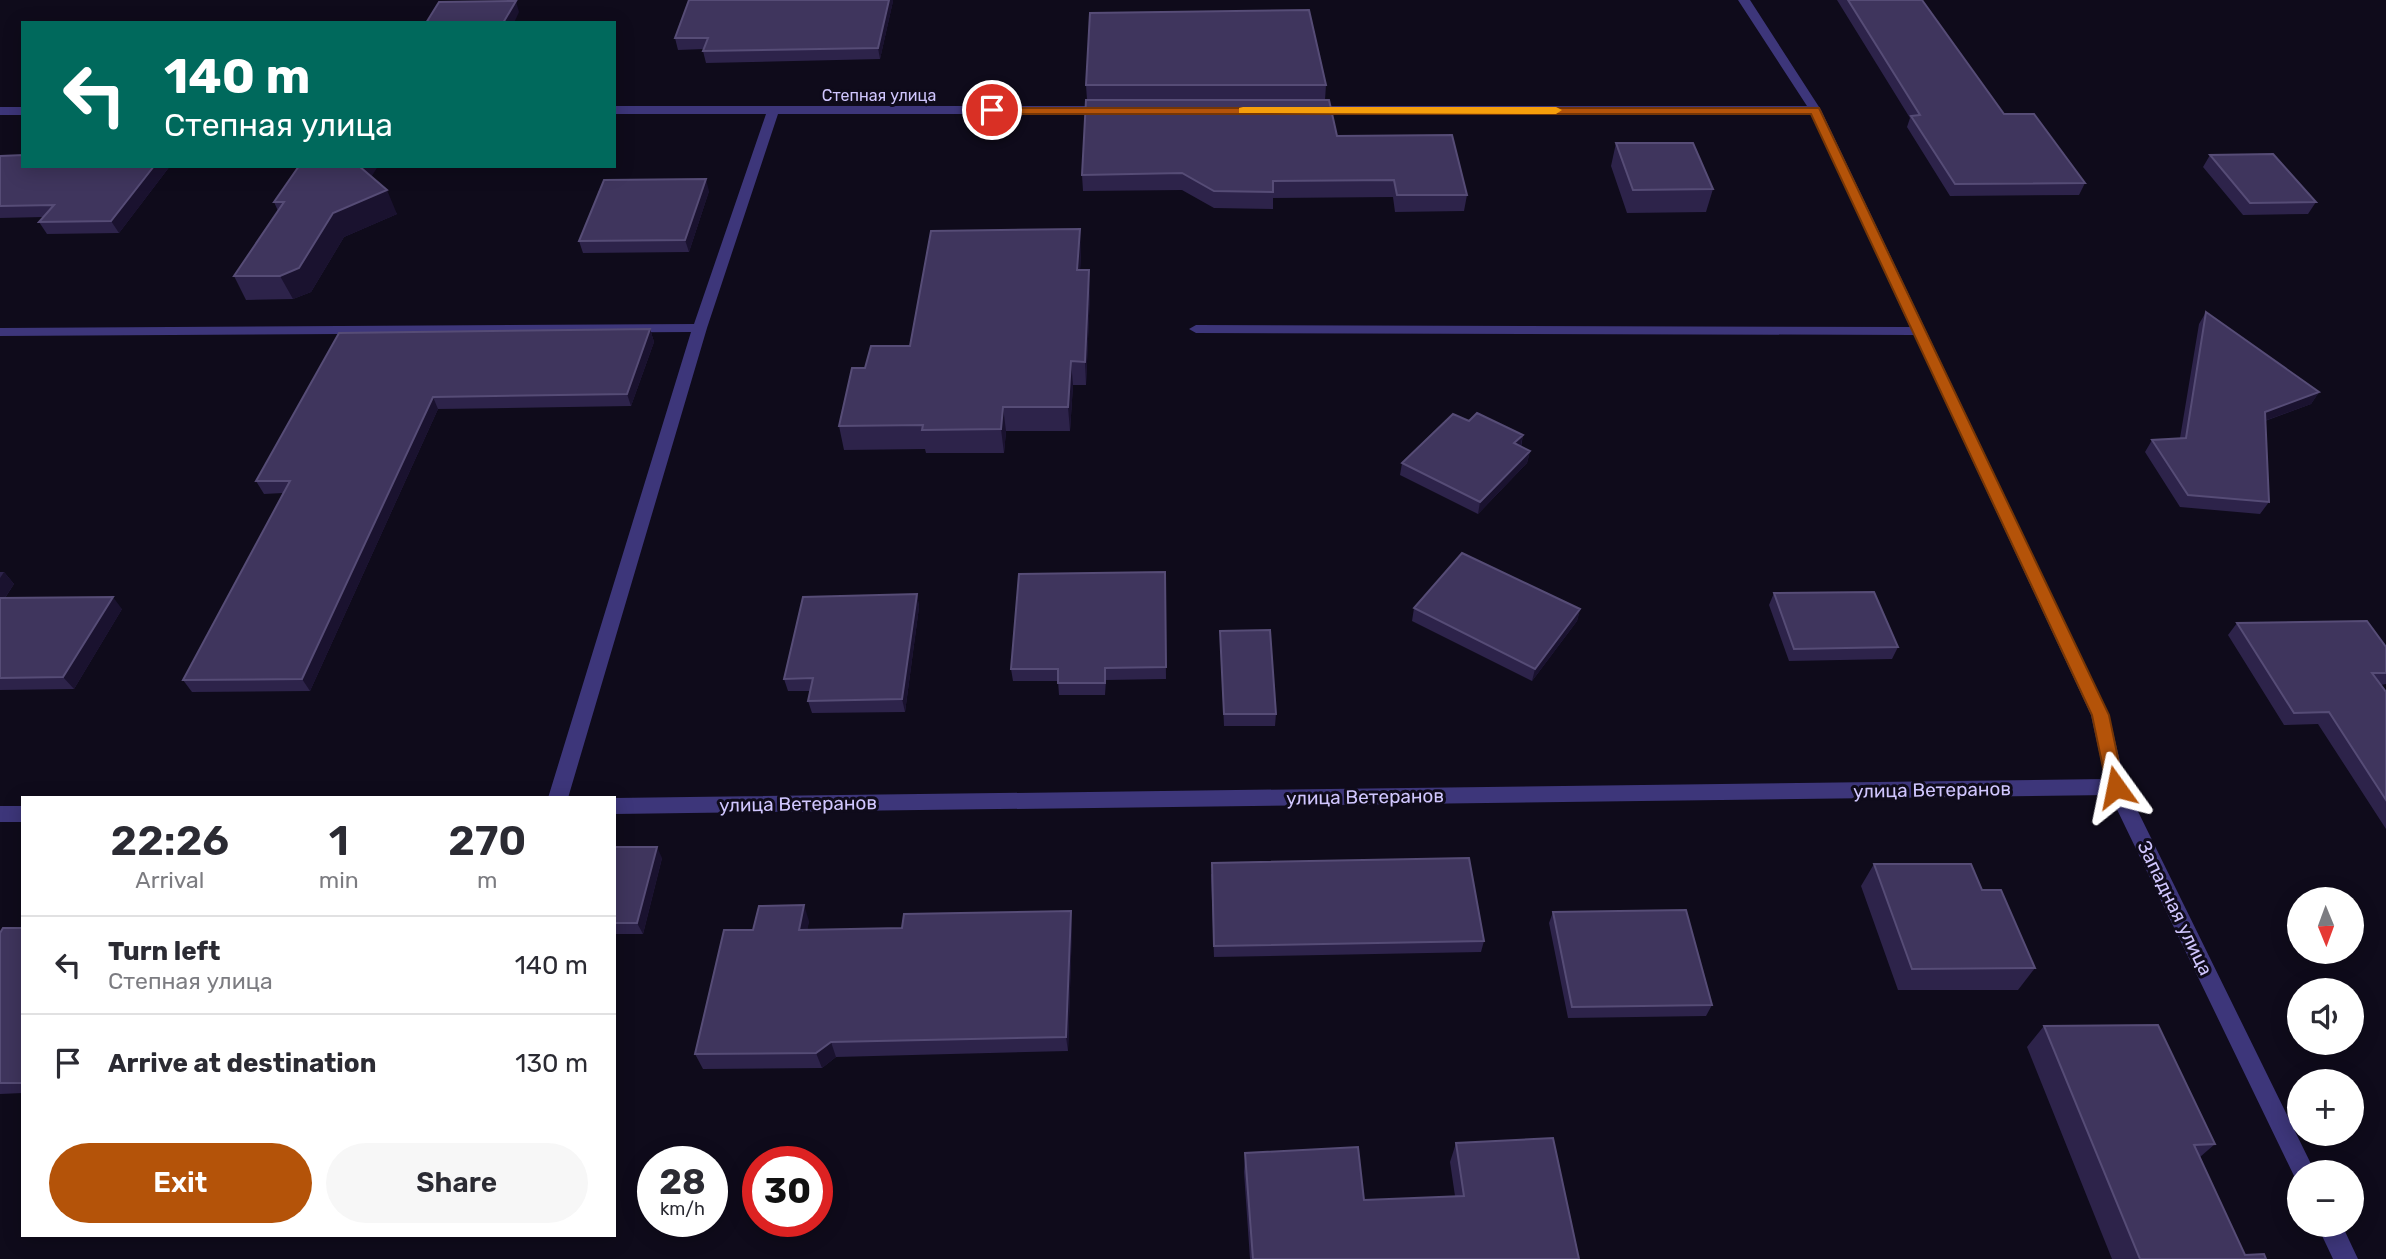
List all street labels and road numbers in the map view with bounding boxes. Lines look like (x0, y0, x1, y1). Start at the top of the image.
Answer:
street label: Степная улица (822, 86, 936, 105)
street label: улица Ветеранов (1853, 777, 2011, 803)
street label: улица Ветеранов (1286, 784, 1444, 810)
street label: улица Ветеранов (719, 791, 877, 817)
street label: Западная улица (2132, 837, 2218, 979)

